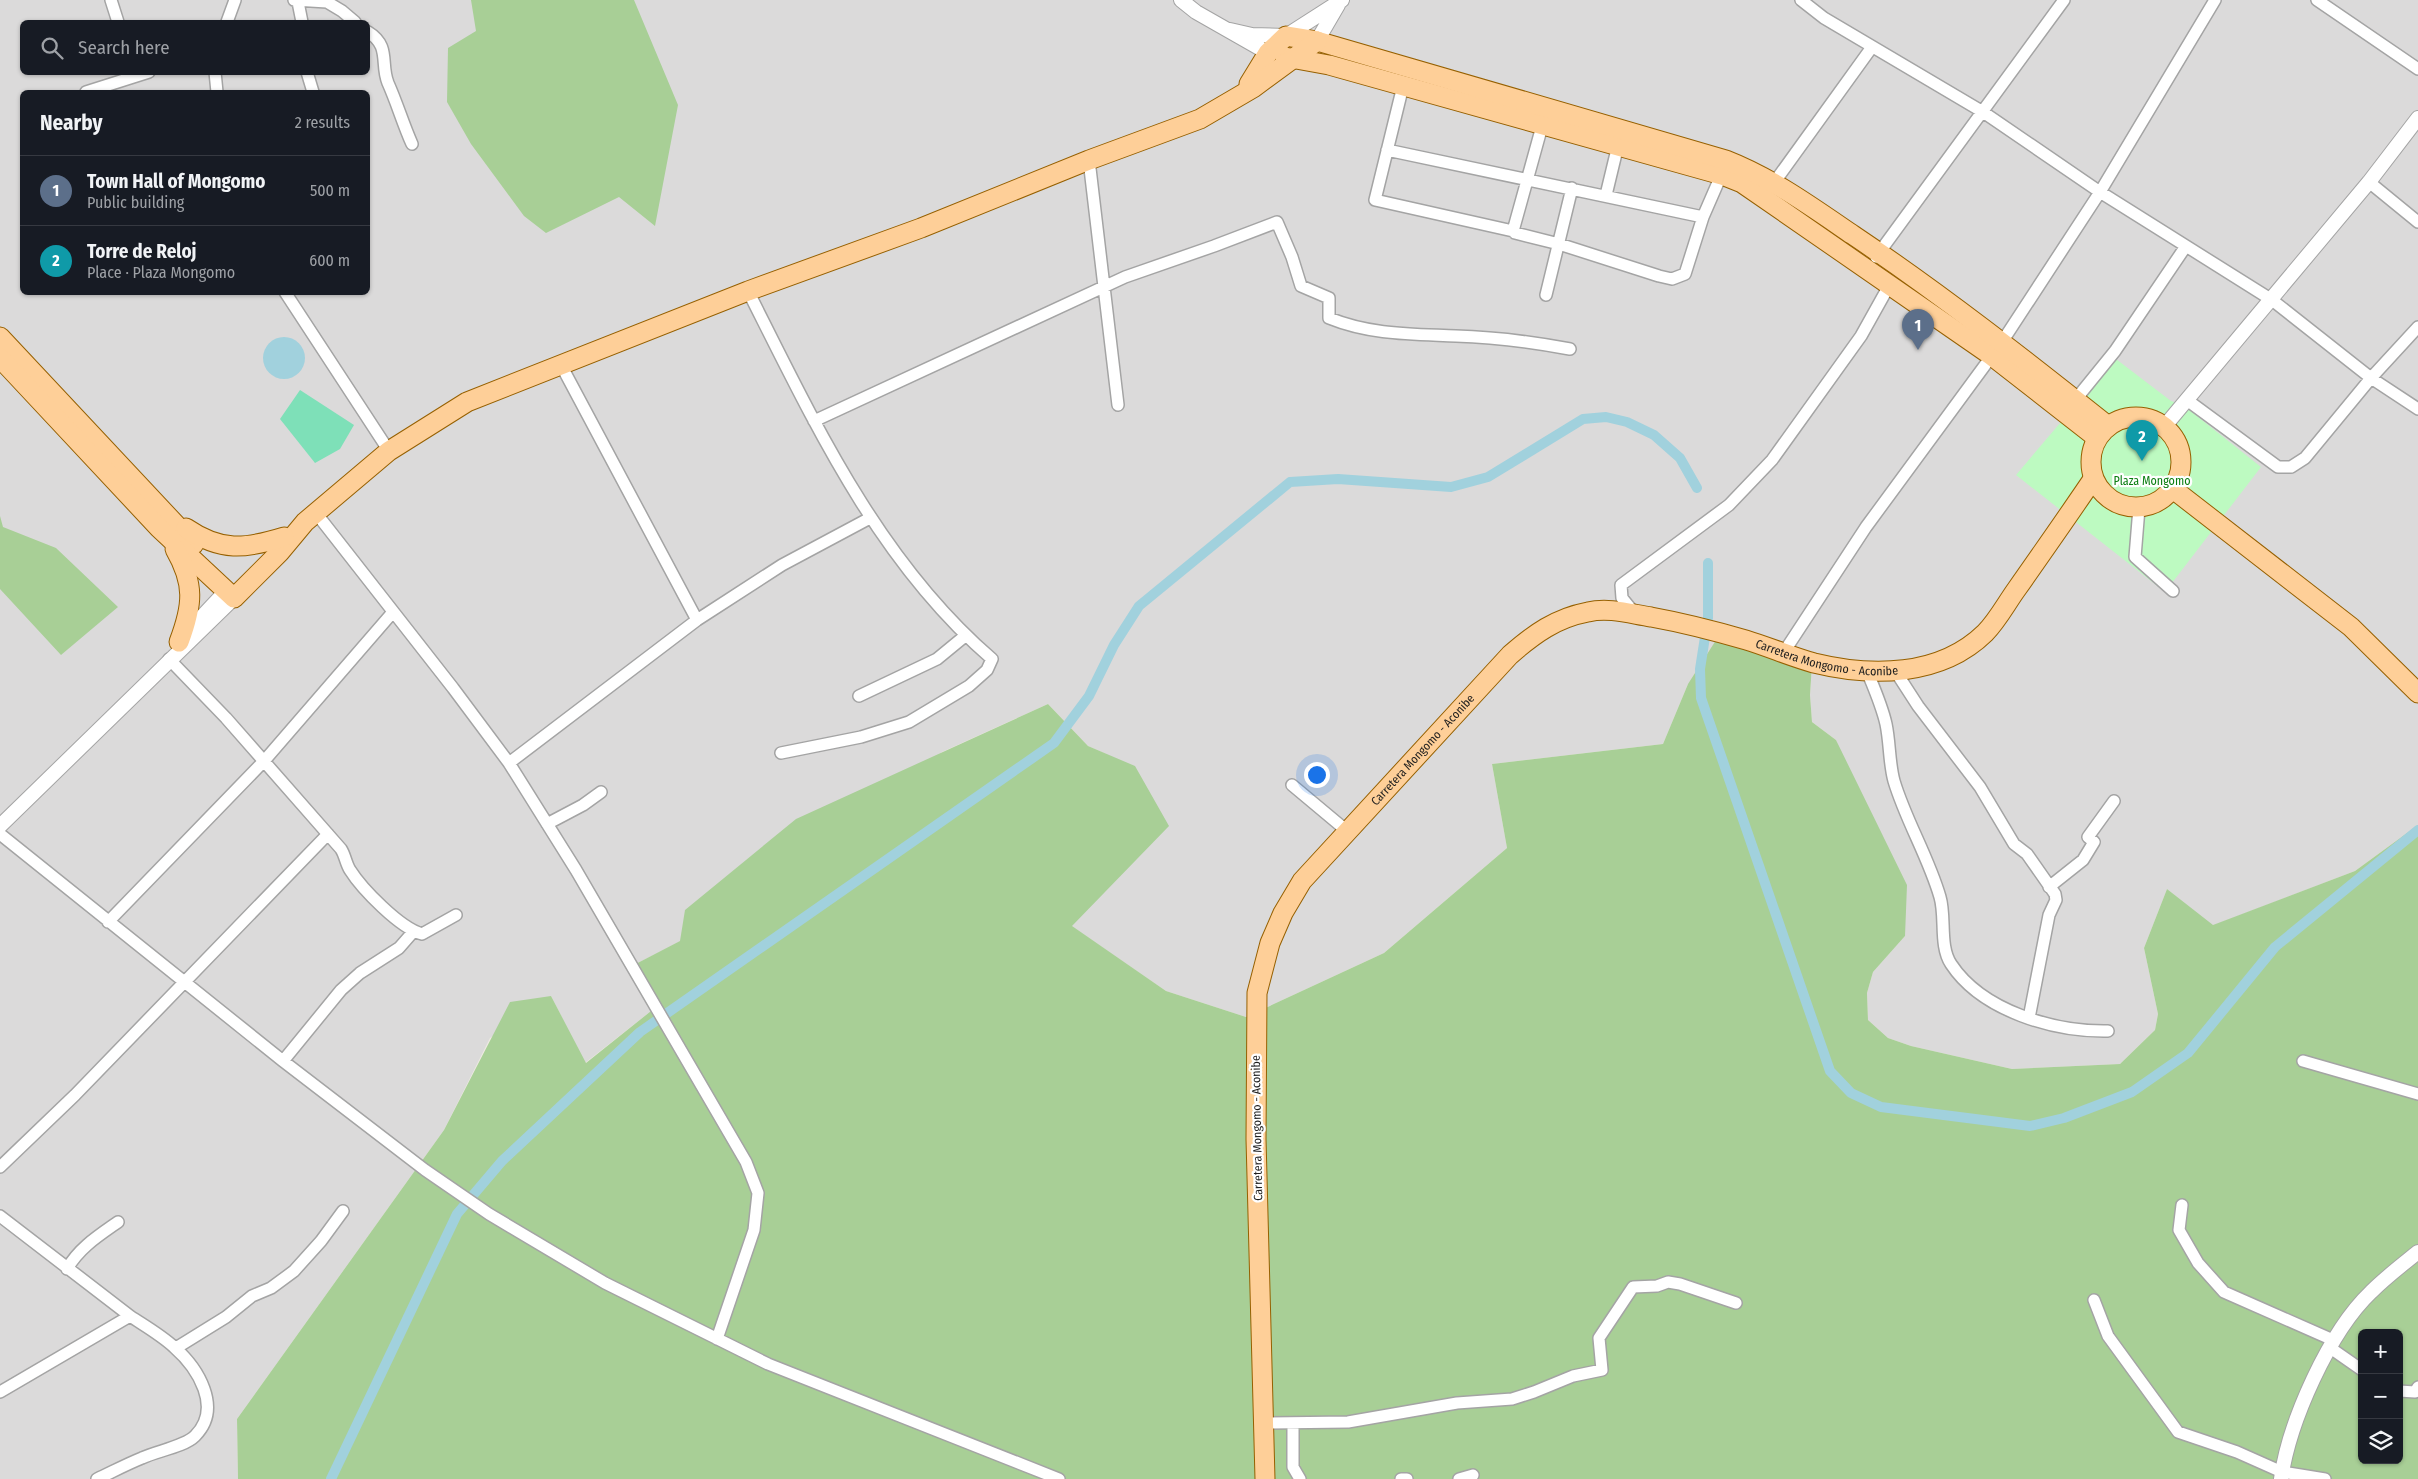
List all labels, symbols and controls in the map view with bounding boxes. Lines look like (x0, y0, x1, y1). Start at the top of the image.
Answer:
search box (20, 20, 370, 75)
icon: search (38, 34, 66, 62)
text: Search here (78, 36, 170, 59)
text: Nearby (40, 110, 102, 136)
text: 2 results (295, 113, 350, 132)
text: Town Hall of Mongomo (87, 170, 265, 193)
text: 1 (53, 181, 59, 200)
text: 500 m (310, 181, 350, 200)
text: Public building (87, 193, 184, 212)
text: Torre de Reloj (87, 240, 197, 263)
text: 2 (52, 251, 60, 270)
text: 600 m (309, 251, 350, 270)
text: Place · Plaza Mongomo (87, 263, 235, 282)
pin: 1 (1902, 309, 1934, 350)
pin: 2 (2126, 420, 2158, 461)
park label: Plaza Mongomo (2114, 474, 2190, 488)
street label: Carretera Mongomo - Aconibe (1754, 637, 1899, 678)
street label: Carretera Mongomo - Aconibe (1368, 691, 1477, 808)
your location (1304, 762, 1330, 788)
street label: Carretera Mongomo - Aconibe (1249, 1055, 1265, 1201)
map controls (2358, 1329, 2403, 1464)
button: + (2358, 1329, 2403, 1374)
button: − (2358, 1374, 2403, 1419)
button: layers (2358, 1419, 2403, 1464)

